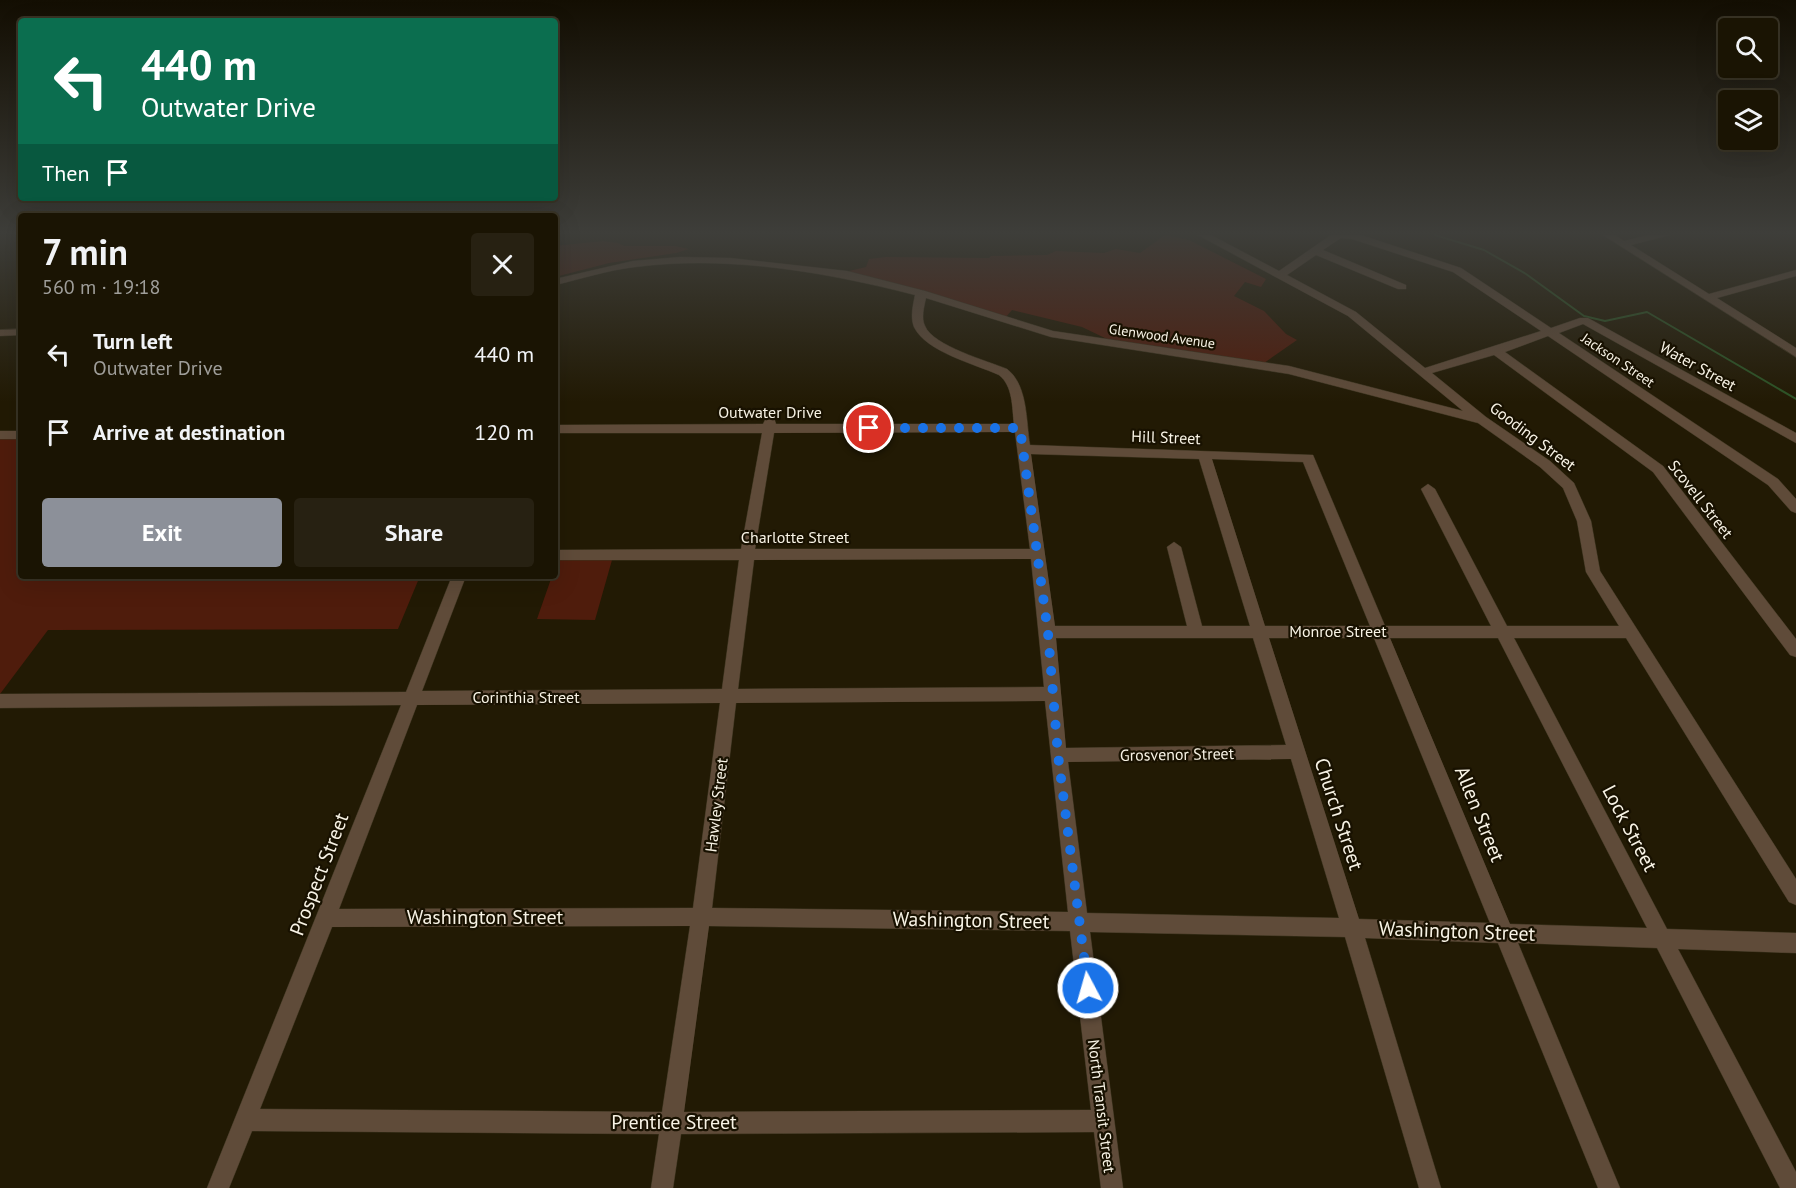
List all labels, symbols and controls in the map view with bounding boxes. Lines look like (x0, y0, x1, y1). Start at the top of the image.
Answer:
map controls (1718, 18, 1778, 150)
button: search (1718, 18, 1778, 78)
text: 440 m (141, 37, 257, 92)
icon: left (42, 42, 120, 120)
text: Outwater Drive (141, 90, 316, 124)
button: layers (1718, 90, 1778, 150)
icon: arrive (101, 156, 134, 189)
text: Then (42, 159, 89, 187)
text: 7 min (42, 228, 128, 275)
button: close (471, 233, 534, 296)
text: 560 m · 19:18 (42, 274, 160, 300)
street label: Glenwood Avenue (1108, 320, 1216, 352)
text: Turn left (93, 327, 173, 355)
street label: Jackson Street (1577, 328, 1658, 391)
street label: Water Street (1656, 337, 1740, 396)
icon: left (42, 338, 75, 371)
text: 440 m (474, 340, 534, 368)
text: Outwater Drive (93, 355, 223, 381)
street label: Gooding Street (1486, 397, 1580, 475)
street label: Outwater Drive (718, 402, 822, 422)
pin (843, 402, 894, 453)
icon: arrive (852, 411, 885, 444)
icon: arrive (42, 416, 75, 449)
text: Arrive at destination (93, 418, 285, 446)
text: 120 m (474, 418, 534, 446)
street label: Hill Street (1131, 426, 1202, 448)
street label: Scovell Street (1664, 456, 1738, 543)
button: Exit (42, 498, 282, 567)
button: Share (294, 498, 534, 567)
street label: Charlotte Street (741, 527, 850, 547)
street label: Monroe Street (1289, 621, 1387, 641)
street label: Corinthia Street (472, 687, 580, 707)
street label: Grosvenor Street (1120, 743, 1235, 765)
street label: Church Street (1309, 755, 1369, 874)
street label: Hawley Street (700, 756, 732, 853)
street label: Allen Street (1449, 762, 1511, 866)
street label: Lock Street (1596, 780, 1664, 876)
street label: Prospect Street (284, 809, 354, 939)
street label: Washington Street (407, 904, 564, 930)
street label: Washington Street (892, 906, 1050, 934)
street label: Washington Street (1378, 915, 1536, 947)
position arrow (1056, 956, 1120, 1020)
street label: North Transit Street (1084, 1038, 1120, 1174)
street label: Prentice Street (611, 1109, 737, 1135)

